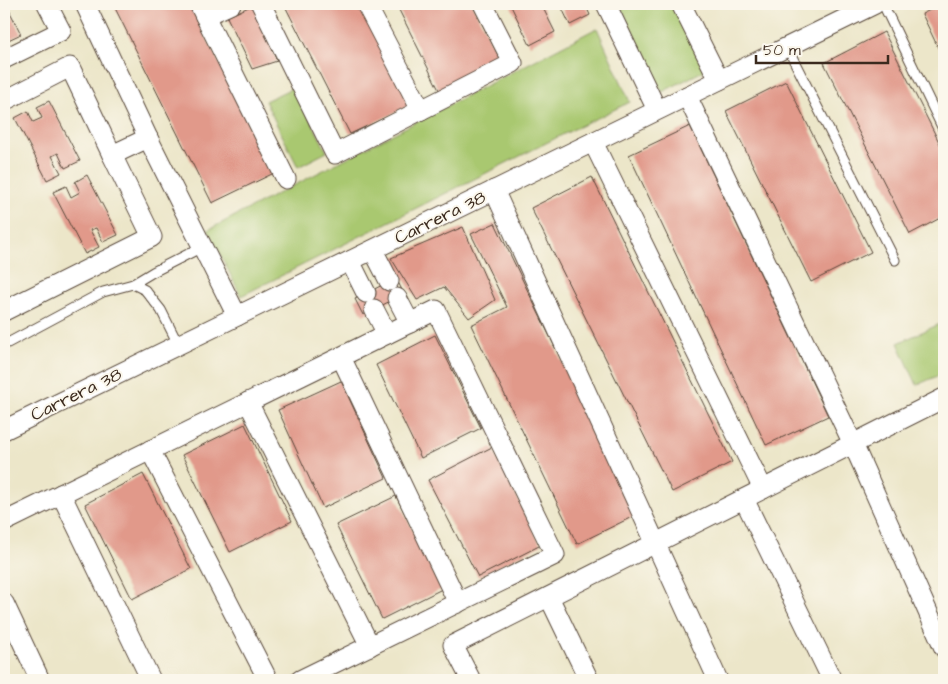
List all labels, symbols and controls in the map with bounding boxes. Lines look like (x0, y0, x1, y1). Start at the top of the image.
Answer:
scale bar (756, 32, 888, 64)
text: 50 m (763, 40, 801, 61)
street label: Carrera 38 (390, 184, 490, 250)
street label: Carrera 38 (26, 361, 126, 427)

